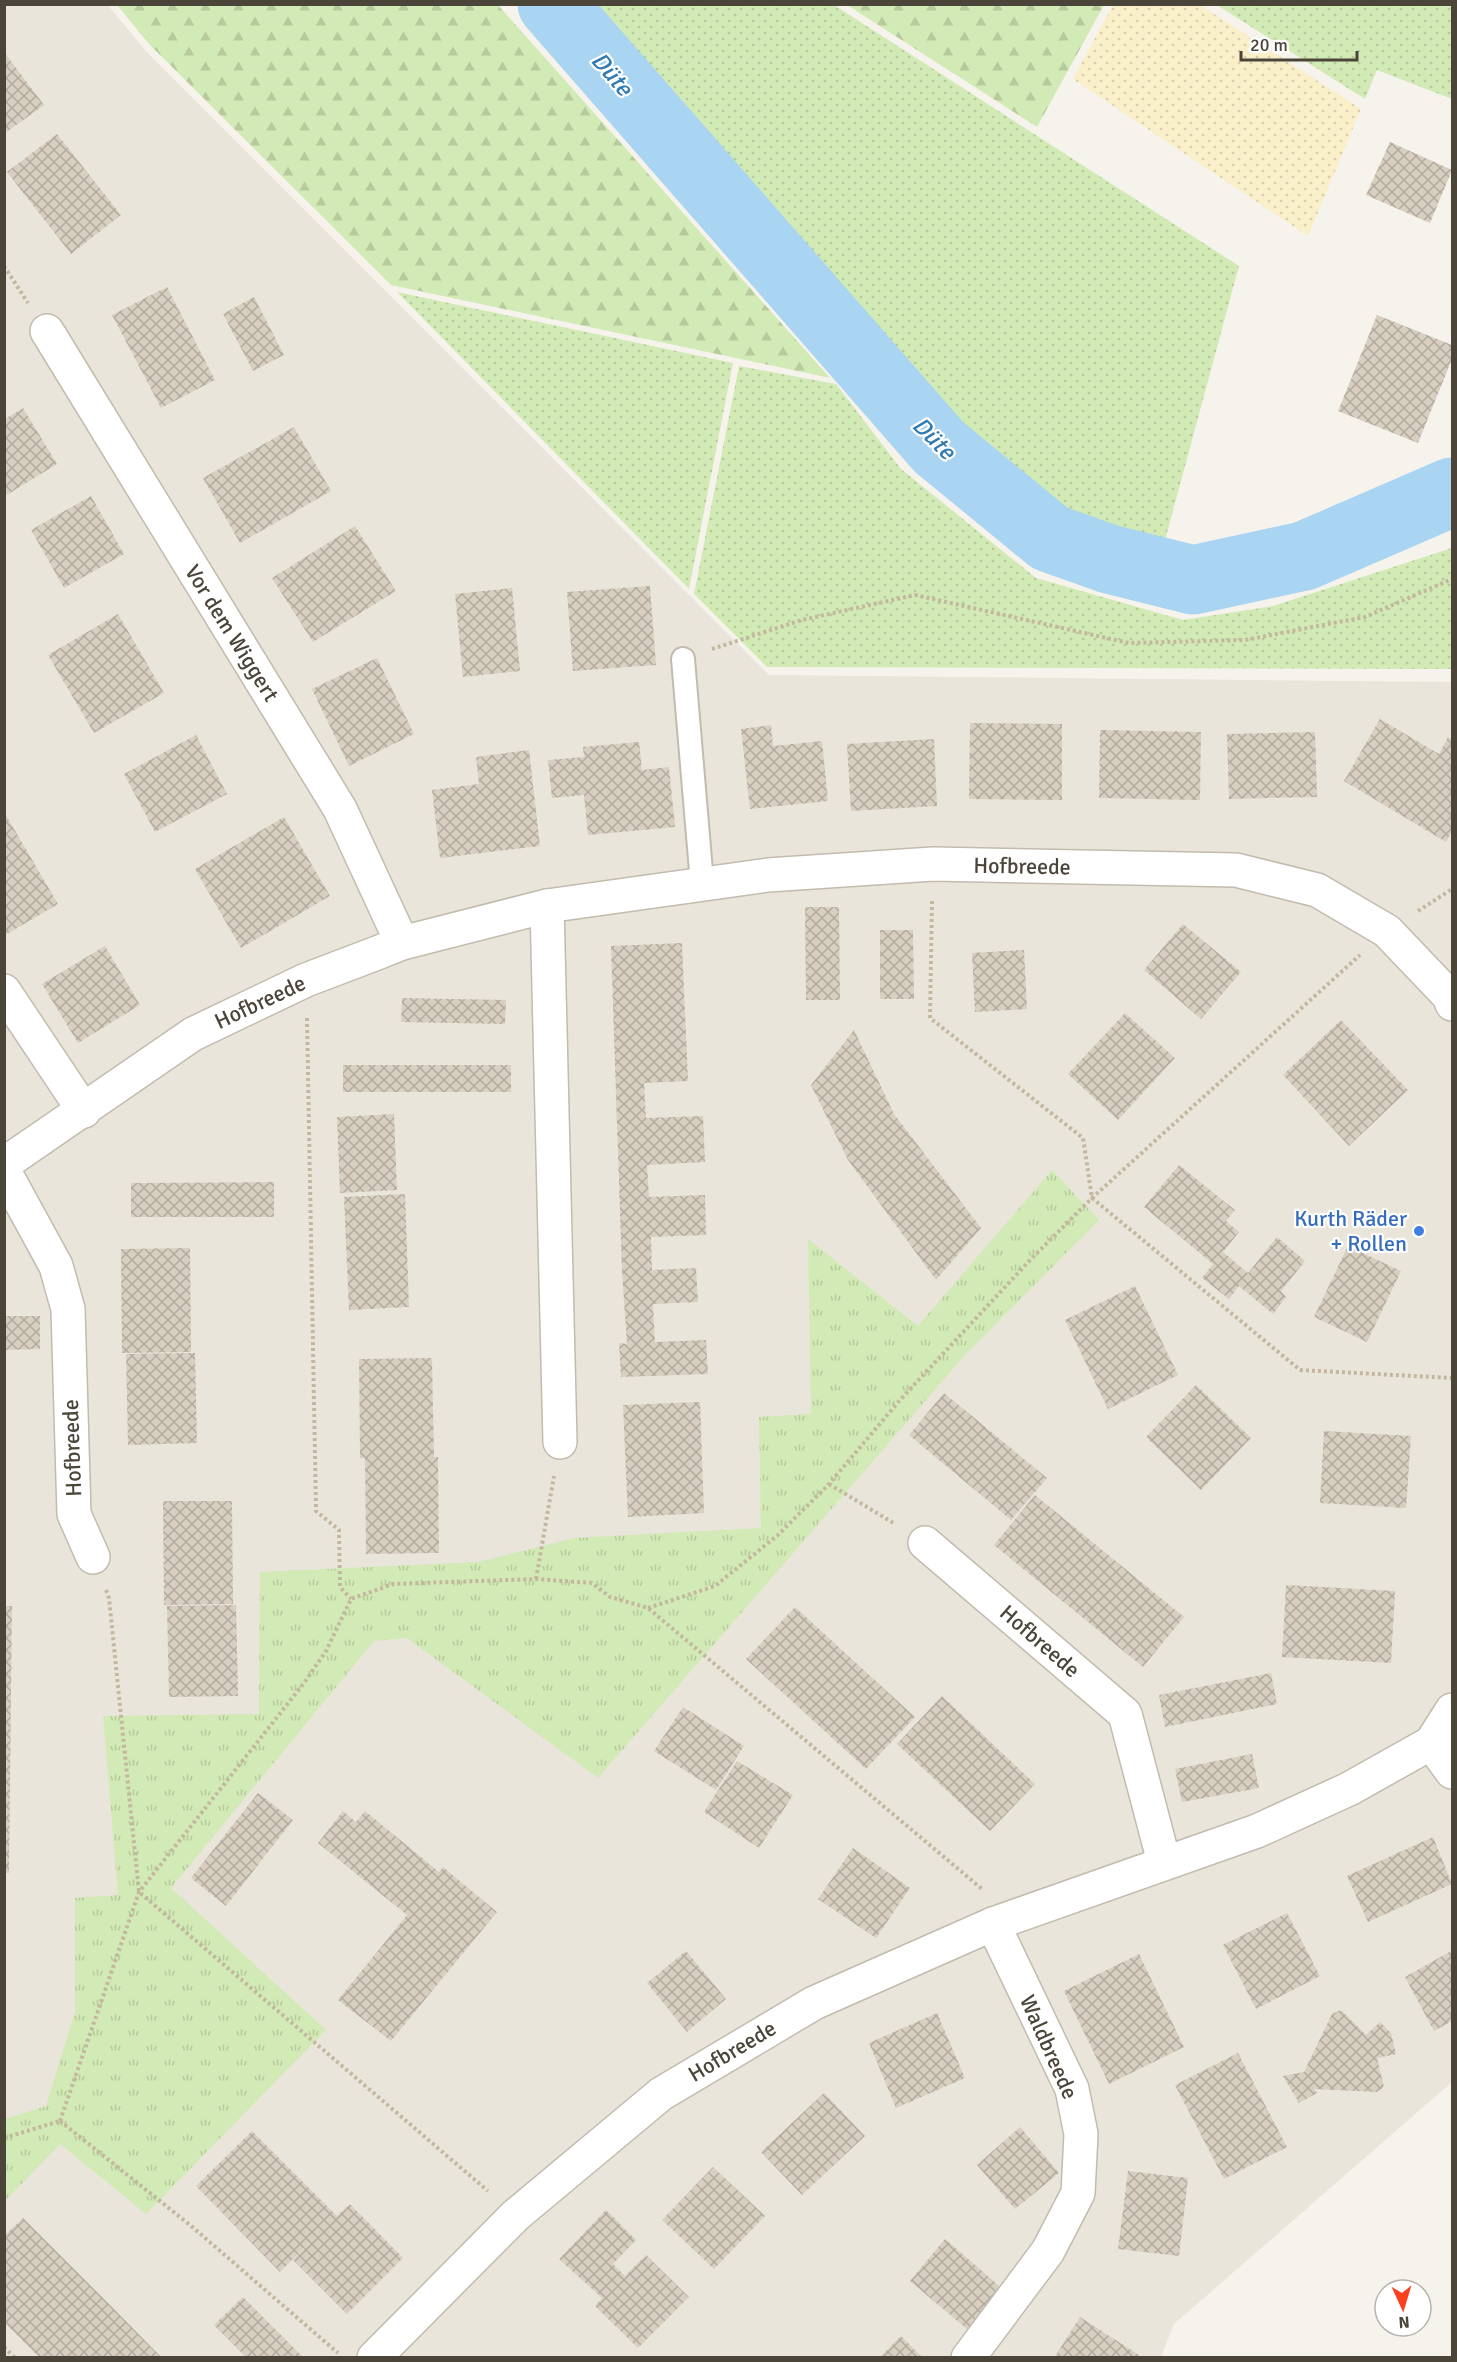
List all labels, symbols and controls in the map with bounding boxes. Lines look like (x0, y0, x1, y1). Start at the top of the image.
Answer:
scale bar (1241, 24, 1356, 62)
text: 20 m (1250, 34, 1288, 56)
water label: Düte (585, 46, 640, 103)
water label: Düte (906, 410, 963, 467)
street label: Vor dem Wiggert (179, 560, 285, 707)
street label: Hofbreede (973, 852, 1071, 880)
street label: Hofbreede (210, 969, 310, 1035)
place label: Kurth Räder + Rollen (1294, 1205, 1407, 1257)
marker: Kurth Räder + Rollen (1412, 1224, 1426, 1238)
street label: Hofbreede (57, 1399, 87, 1497)
street label: Hofbreede (994, 1599, 1086, 1683)
street label: Waldbreede (1014, 1991, 1084, 2103)
street label: Hofbreede (683, 2014, 781, 2088)
north arrow (1373, 2278, 1433, 2338)
text: N (1398, 2312, 1410, 2332)

